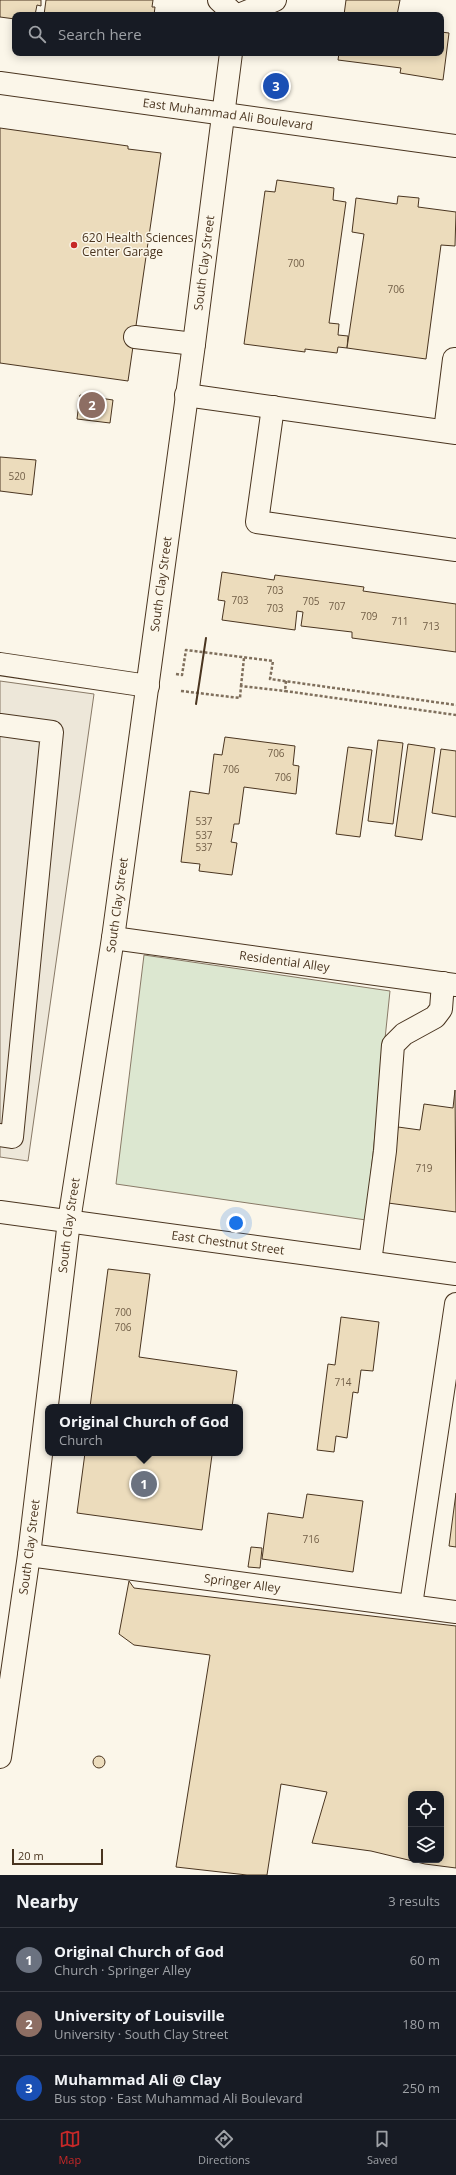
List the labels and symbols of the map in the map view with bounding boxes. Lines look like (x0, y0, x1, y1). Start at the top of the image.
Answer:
pin: 3 (263, 71, 289, 101)
street label: East Muhammad Ali Boulevard (142, 94, 314, 134)
street label: South Clay Street (189, 214, 218, 312)
place label: 620 Health Sciences Center Garage (82, 229, 194, 260)
marker: 620 Health Sciences Center Garage (69, 240, 79, 250)
house number: 700 (287, 256, 305, 270)
house number: 706 (387, 282, 405, 296)
pin: 2 (79, 390, 105, 420)
house number: 520 (8, 469, 26, 483)
street label: South Clay Street (146, 535, 176, 633)
house number: 703 (266, 583, 284, 597)
house number: 703 (231, 593, 249, 607)
house number: 705 (302, 594, 320, 608)
house number: 707 (328, 599, 346, 613)
house number: 703 (266, 601, 284, 615)
house number: 709 (360, 609, 378, 623)
house number: 711 (391, 614, 409, 628)
house number: 713 (422, 619, 440, 633)
house number: 706 (267, 746, 285, 760)
house number: 706 (222, 762, 240, 776)
house number: 706 (274, 770, 292, 784)
house number: 537 (195, 814, 213, 828)
house number: 537 (195, 828, 213, 842)
house number: 537 (195, 840, 213, 854)
street label: South Clay Street (102, 856, 132, 954)
street label: Residential Alley (238, 946, 332, 976)
house number: 719 (415, 1161, 433, 1175)
street label: South Clay Street (54, 1177, 84, 1274)
your location (226, 1213, 246, 1233)
street label: East Chestnut Street (170, 1226, 286, 1259)
house number: 700 (114, 1305, 132, 1319)
house number: 706 (114, 1320, 132, 1334)
house number: 714 (334, 1375, 352, 1389)
pin: 1 (131, 1469, 157, 1499)
street label: South Clay Street (14, 1498, 44, 1596)
house number: 716 (302, 1532, 320, 1546)
street label: Springer Alley (203, 1569, 282, 1597)
scale bar (12, 1847, 103, 1866)

